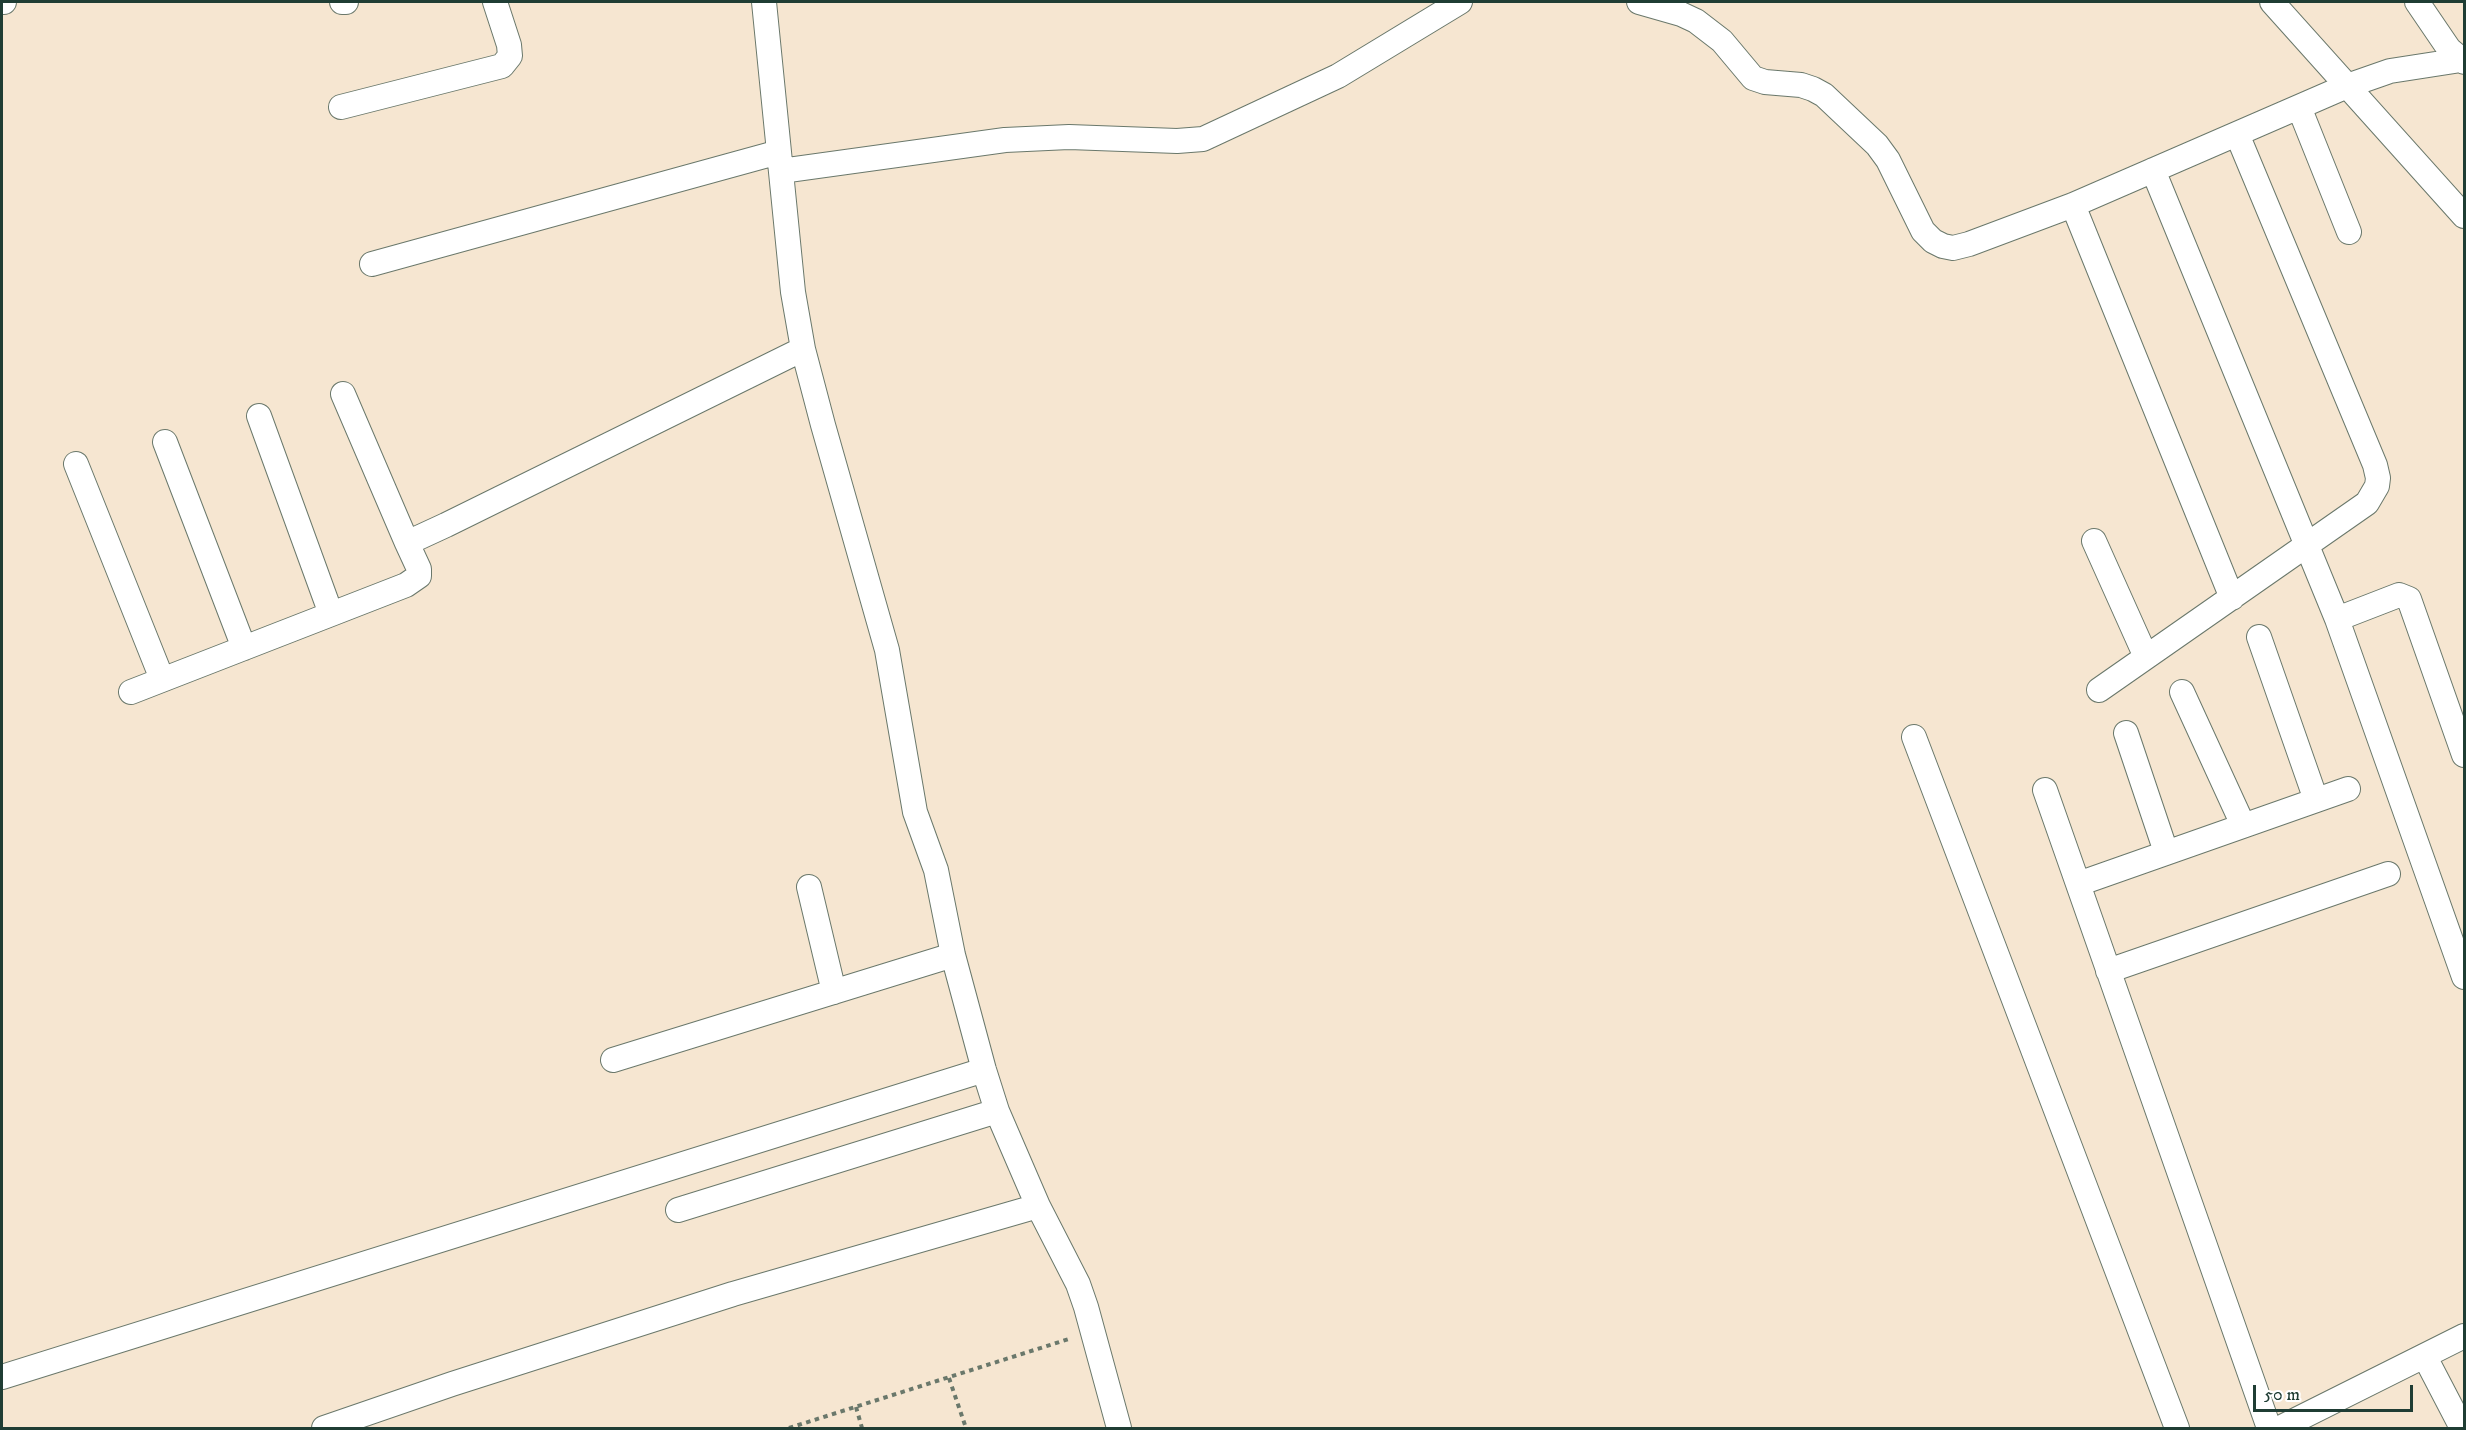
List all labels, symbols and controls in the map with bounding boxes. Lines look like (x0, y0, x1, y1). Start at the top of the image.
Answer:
scale bar (2256, 1373, 2416, 1411)
text: 50 m (2264, 1384, 2300, 1406)

